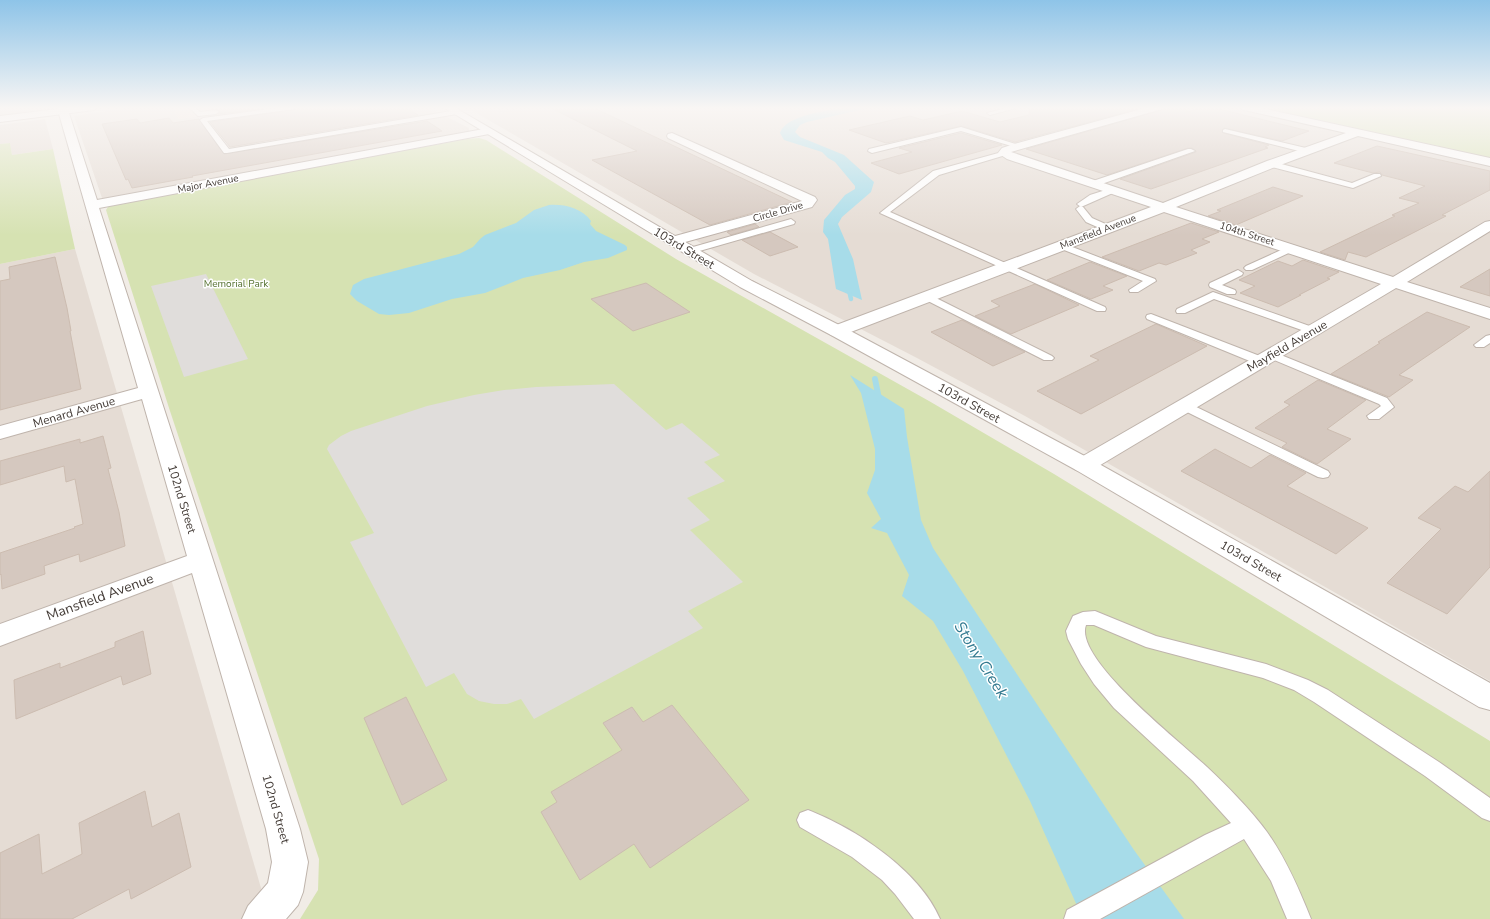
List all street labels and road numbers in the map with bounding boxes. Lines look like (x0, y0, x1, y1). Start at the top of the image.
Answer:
street label: Major Avenue (176, 171, 240, 197)
street label: Circle Drive (751, 198, 805, 226)
street label: Mansfield Avenue (1058, 211, 1138, 253)
street label: 104th Street (1218, 219, 1277, 250)
street label: 103rd Street (650, 223, 718, 273)
street label: Mayfield Avenue (1244, 316, 1330, 376)
street label: 103rd Street (935, 379, 1004, 427)
street label: Menard Avenue (31, 393, 117, 431)
street label: 102nd Street (164, 463, 200, 536)
street label: 103rd Street (1217, 537, 1285, 585)
street label: Mansfield Avenue (44, 569, 156, 625)
street label: 102nd Street (258, 773, 294, 846)

